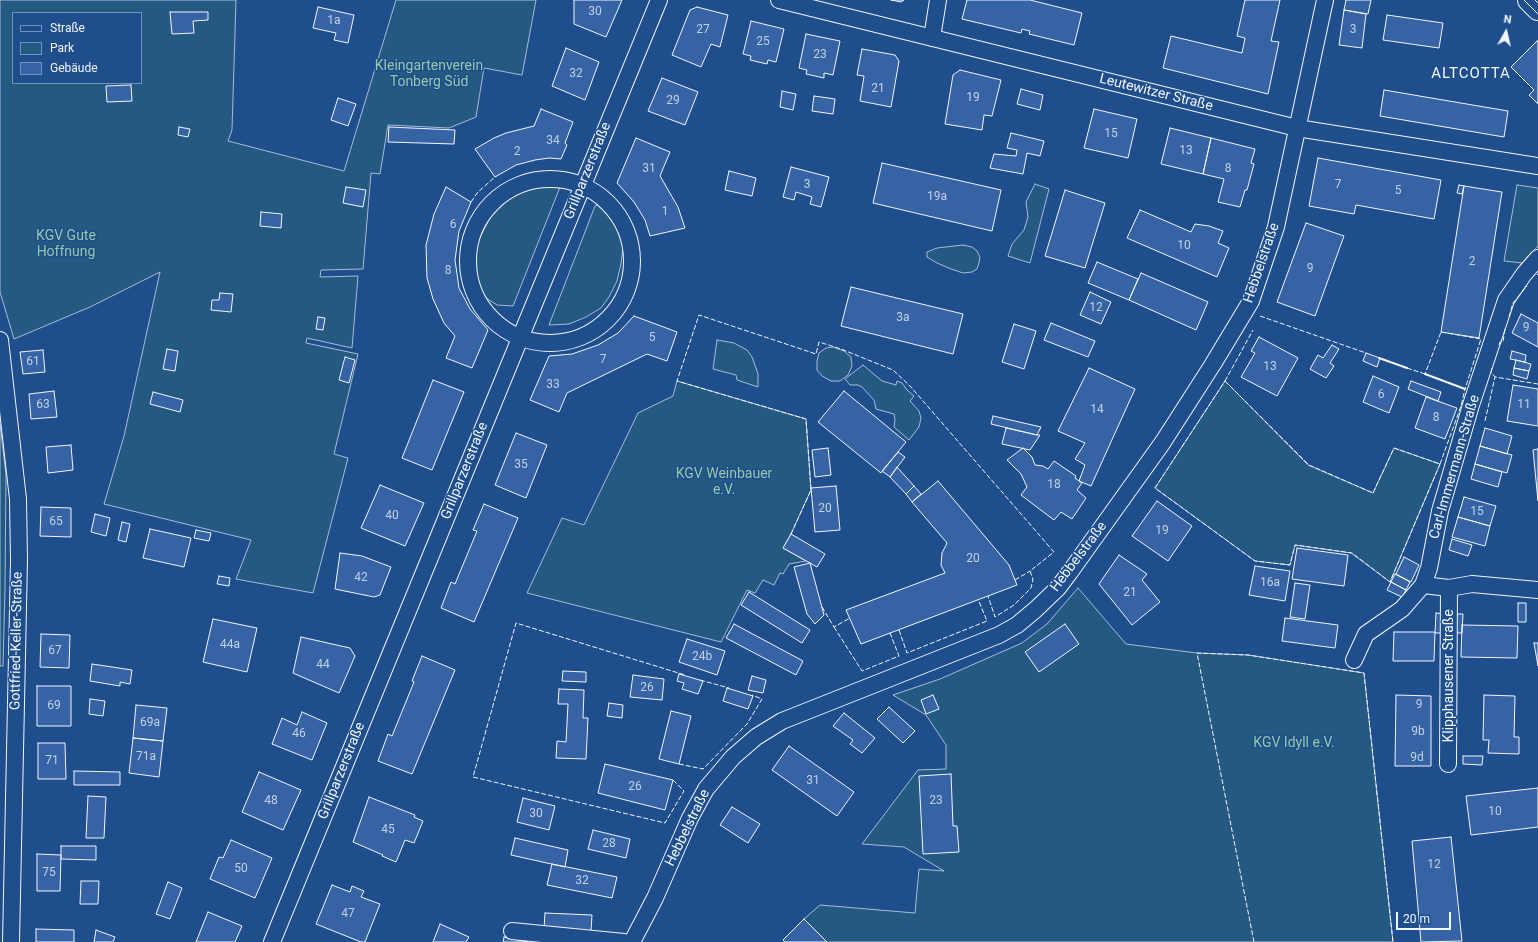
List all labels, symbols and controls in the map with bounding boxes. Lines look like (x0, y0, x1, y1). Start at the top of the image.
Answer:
house number: 30 (588, 5, 602, 19)
legend (12, 12, 142, 84)
north arrow (1486, 12, 1526, 52)
text: N (1503, 13, 1512, 27)
house number: 1a (327, 14, 341, 28)
text: Straße (50, 21, 85, 35)
house number: 27 (696, 23, 710, 37)
house number: 3 (1350, 23, 1356, 37)
house number: 25 (756, 35, 770, 49)
text: Park (50, 41, 74, 55)
house number: 23 (813, 48, 827, 62)
park label: Kleingartenverein Tonberg Süd (375, 58, 483, 90)
text: Gebäude (50, 61, 98, 75)
district label: ALTCOTTA (1431, 65, 1511, 83)
house number: 32 (569, 67, 583, 81)
street label: Leutewitzer Straße (1097, 71, 1215, 115)
house number: 21 (871, 82, 885, 96)
house number: 19 (966, 91, 980, 105)
house number: 29 (666, 94, 680, 108)
street label: Grillparzerstraße (561, 120, 615, 222)
house number: 15 (1104, 127, 1118, 141)
house number: 34 (546, 134, 560, 148)
house number: 13 (1179, 144, 1193, 158)
house number: 2 (514, 145, 520, 159)
house number: 31 (642, 162, 656, 176)
house number: 8 (1225, 162, 1231, 176)
house number: 3 (804, 178, 810, 192)
house number: 7 (1335, 178, 1341, 192)
house number: 5 (1395, 184, 1401, 198)
house number: 19a (927, 190, 947, 204)
house number: 1 (662, 205, 668, 219)
house number: 6 (450, 218, 456, 232)
street label: Hebbelstraße (1240, 221, 1284, 305)
park label: KGV Gute Hoffnung (36, 228, 96, 260)
house number: 10 (1177, 239, 1191, 253)
house number: 2 (1469, 255, 1475, 269)
house number: 9 (1307, 262, 1313, 276)
house number: 8 (445, 264, 451, 278)
house number: 12 (1089, 301, 1103, 315)
house number: 3a (896, 311, 910, 325)
house number: 9 (1523, 321, 1529, 335)
house number: 5 (649, 331, 655, 345)
house number: 7 (600, 353, 606, 367)
house number: 61 (26, 355, 40, 369)
house number: 13 (1263, 360, 1277, 374)
house number: 33 (546, 378, 560, 392)
house number: 6 (1378, 388, 1384, 402)
street label: Carl-Immermann-Straße (1426, 393, 1484, 541)
house number: 63 (36, 398, 50, 412)
house number: 11 (1517, 398, 1531, 412)
house number: 14 (1090, 403, 1104, 417)
house number: 8 (1433, 411, 1439, 425)
street label: Grillparzerstraße (438, 420, 492, 522)
house number: 35 (514, 458, 528, 472)
park label: KGV Weinbauer e.V. (676, 466, 772, 498)
house number: 18 (1047, 478, 1061, 492)
house number: 20 (818, 502, 832, 516)
house number: 15 (1470, 505, 1484, 519)
house number: 40 (385, 509, 399, 523)
house number: 65 (49, 515, 63, 529)
street label: Hebbelstraße (1047, 519, 1111, 595)
house number: 19 (1155, 524, 1169, 538)
house number: 20 (966, 552, 980, 566)
house number: 42 (354, 571, 368, 585)
street label: Gottfried-Keller-Straße (7, 572, 27, 710)
house number: 16a (1260, 576, 1280, 590)
house number: 21 (1123, 586, 1137, 600)
street label: Klipphausener Straße (1441, 609, 1457, 743)
house number: 44a (220, 638, 240, 652)
house number: 67 (48, 644, 62, 658)
house number: 24b (692, 650, 712, 664)
house number: 44 (316, 658, 330, 672)
house number: 26 (640, 681, 654, 695)
house number: 9 (1416, 698, 1422, 712)
house number: 69 (47, 699, 61, 713)
house number: 69a (140, 716, 160, 730)
street label: Grillparzerstraße (315, 720, 369, 822)
house number: 9b (1411, 725, 1425, 739)
house number: 46 (292, 727, 306, 741)
park label: KGV Idyll e.V. (1253, 735, 1335, 751)
house number: 71a (136, 750, 156, 764)
house number: 9d (1410, 751, 1424, 765)
house number: 71 (45, 754, 59, 768)
house number: 31 (806, 774, 820, 788)
house number: 26 (628, 780, 642, 794)
street label: Hebbelstraße (662, 787, 714, 869)
house number: 48 (264, 794, 278, 808)
house number: 23 (929, 794, 943, 808)
house number: 10 (1488, 805, 1502, 819)
house number: 30 (529, 807, 543, 821)
house number: 45 (381, 823, 395, 837)
house number: 28 (602, 837, 616, 851)
house number: 12 (1427, 858, 1441, 872)
house number: 50 (234, 862, 248, 876)
house number: 75 (42, 866, 56, 880)
house number: 32 (575, 874, 589, 888)
scale bar (1398, 904, 1453, 930)
house number: 47 (341, 907, 355, 921)
text: 20 m (1403, 912, 1430, 926)

